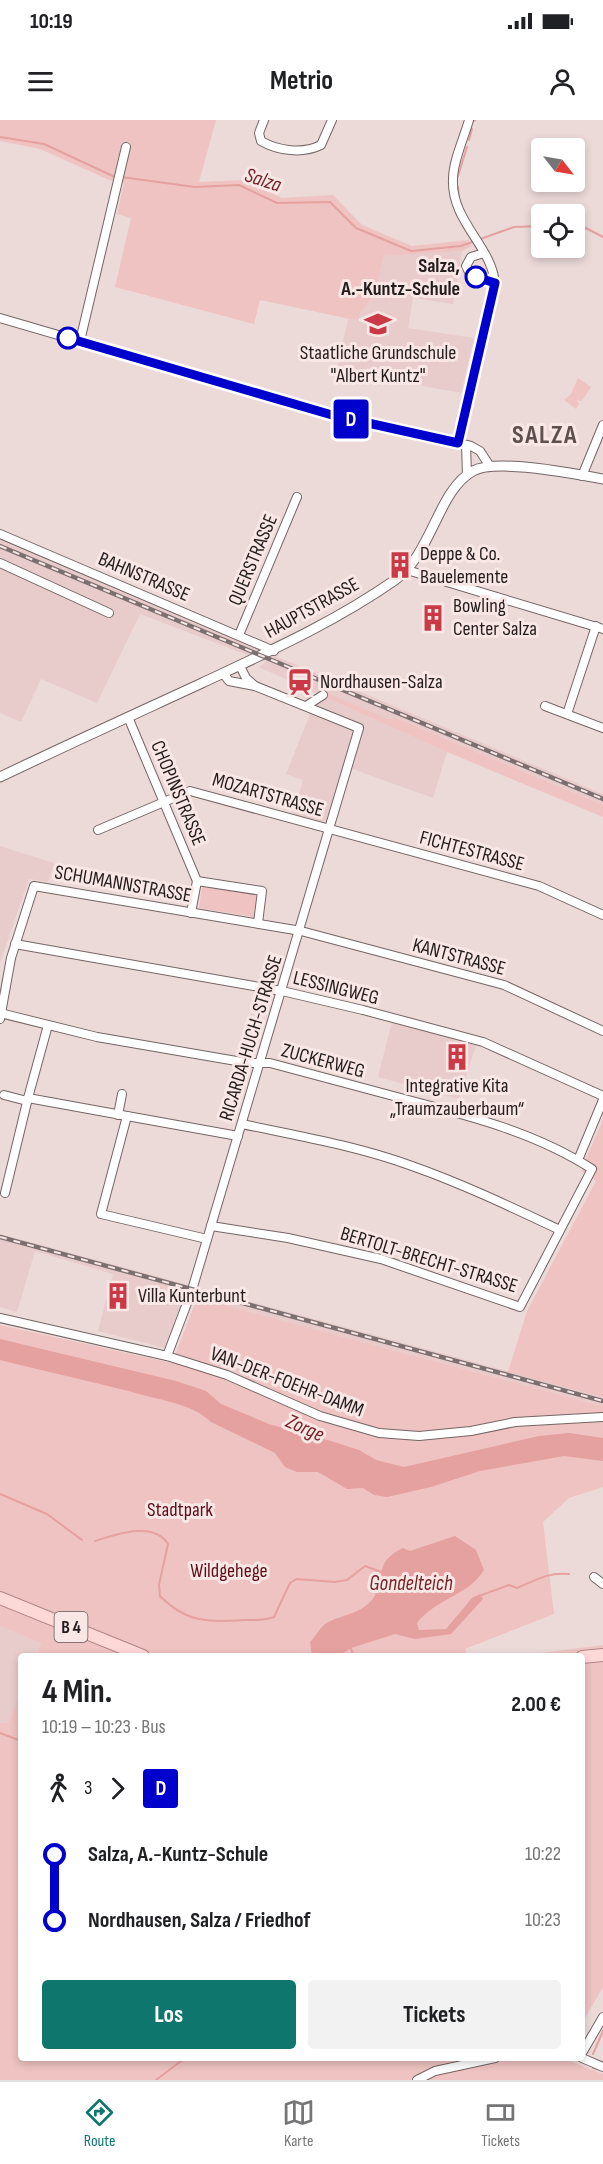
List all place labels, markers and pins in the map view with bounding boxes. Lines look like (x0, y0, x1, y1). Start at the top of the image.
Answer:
place label: Salza, A.-Kuntz-Schule (340, 254, 460, 301)
marker: Salza, A.-Kuntz-Schule (465, 266, 487, 288)
school or university icon: Staatliche Grundschule "Albert Kuntz" (363, 309, 393, 339)
unlabelled marker (57, 327, 79, 349)
place label: Staatliche Grundschule "Albert Kuntz" (300, 341, 456, 388)
place label: Deppe & Co. Bauelemente (420, 542, 508, 589)
building icon: Deppe & Co. Bauelemente (385, 550, 415, 580)
place label: Bowling Center Salza (453, 594, 537, 641)
building icon: Bowling Center Salza (418, 603, 448, 633)
station icon: Nordhausen-Salza (285, 667, 315, 697)
place label: Nordhausen-Salza (320, 670, 443, 694)
building icon: Integrative Kita „Traumzauberbaum“ (442, 1042, 472, 1072)
place label: Integrative Kita „Traumzauberbaum“ (390, 1074, 524, 1121)
building icon: Villa Kunterbunt (103, 1281, 133, 1311)
place label: Villa Kunterbunt (138, 1284, 246, 1308)

